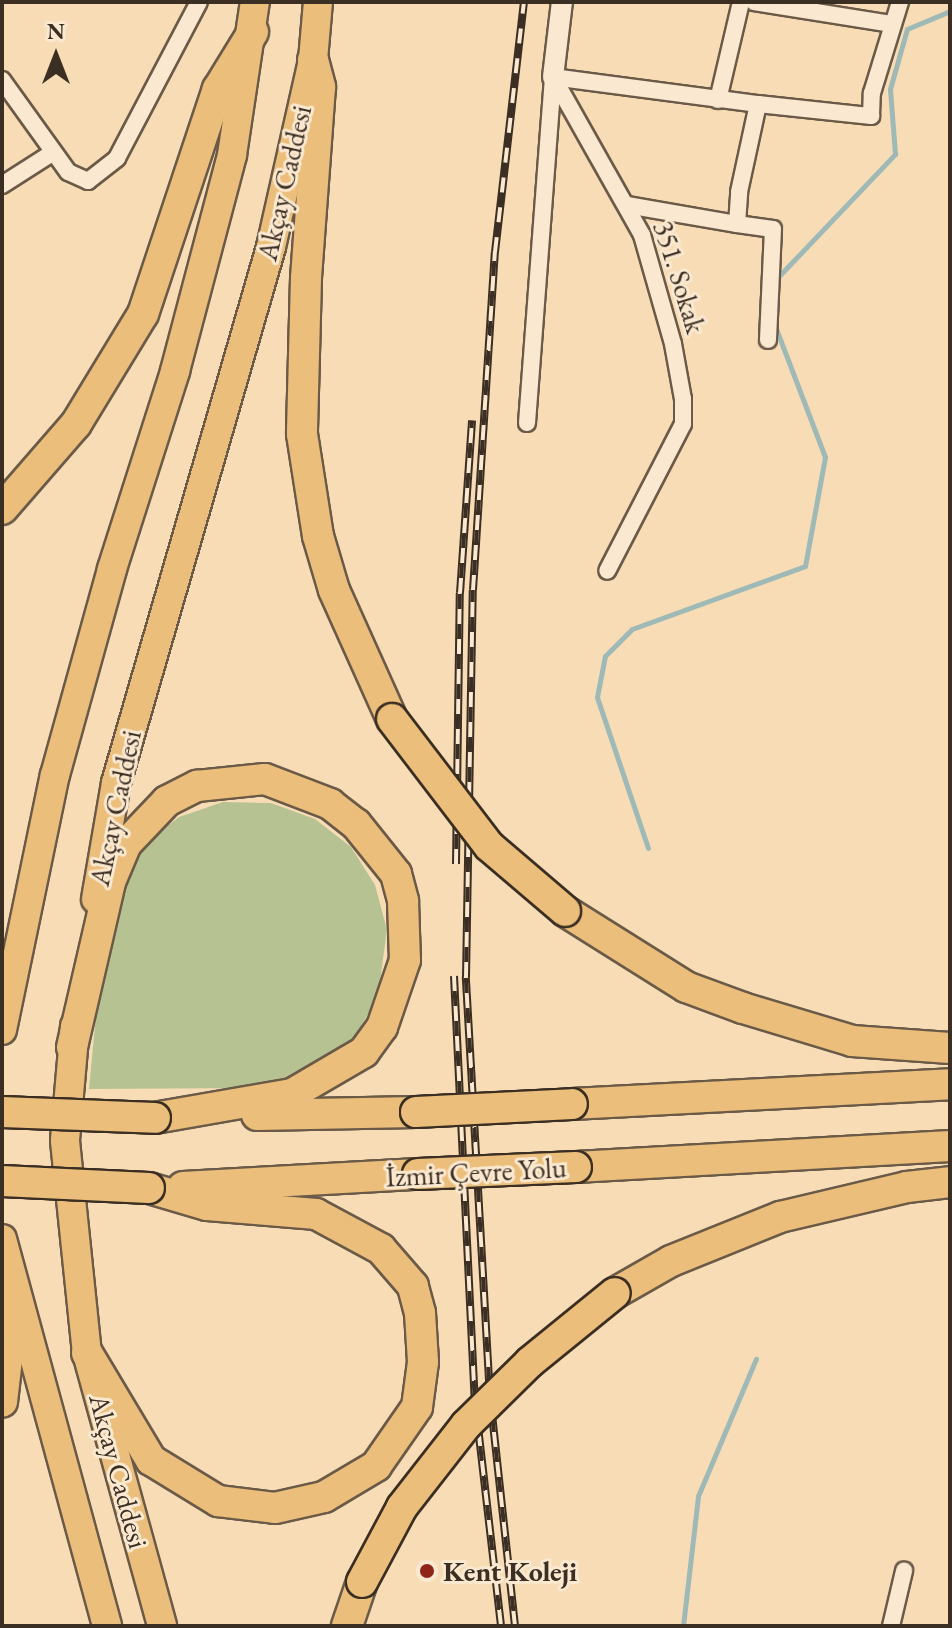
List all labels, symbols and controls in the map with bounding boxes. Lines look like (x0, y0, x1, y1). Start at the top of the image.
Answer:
north arrow (16, 16, 96, 96)
text: N (47, 17, 65, 46)
street label: Akçay Caddesi (250, 102, 318, 264)
street label: 351. Sokak (647, 217, 713, 337)
street label: Akçay Caddesi (82, 727, 148, 889)
street label: İzmir Çevre Yolu (385, 1150, 567, 1194)
street label: Akçay Caddesi (82, 1390, 156, 1552)
place label: Kent Koleji (443, 1554, 577, 1588)
marker: Kent Koleji (418, 1562, 436, 1580)

